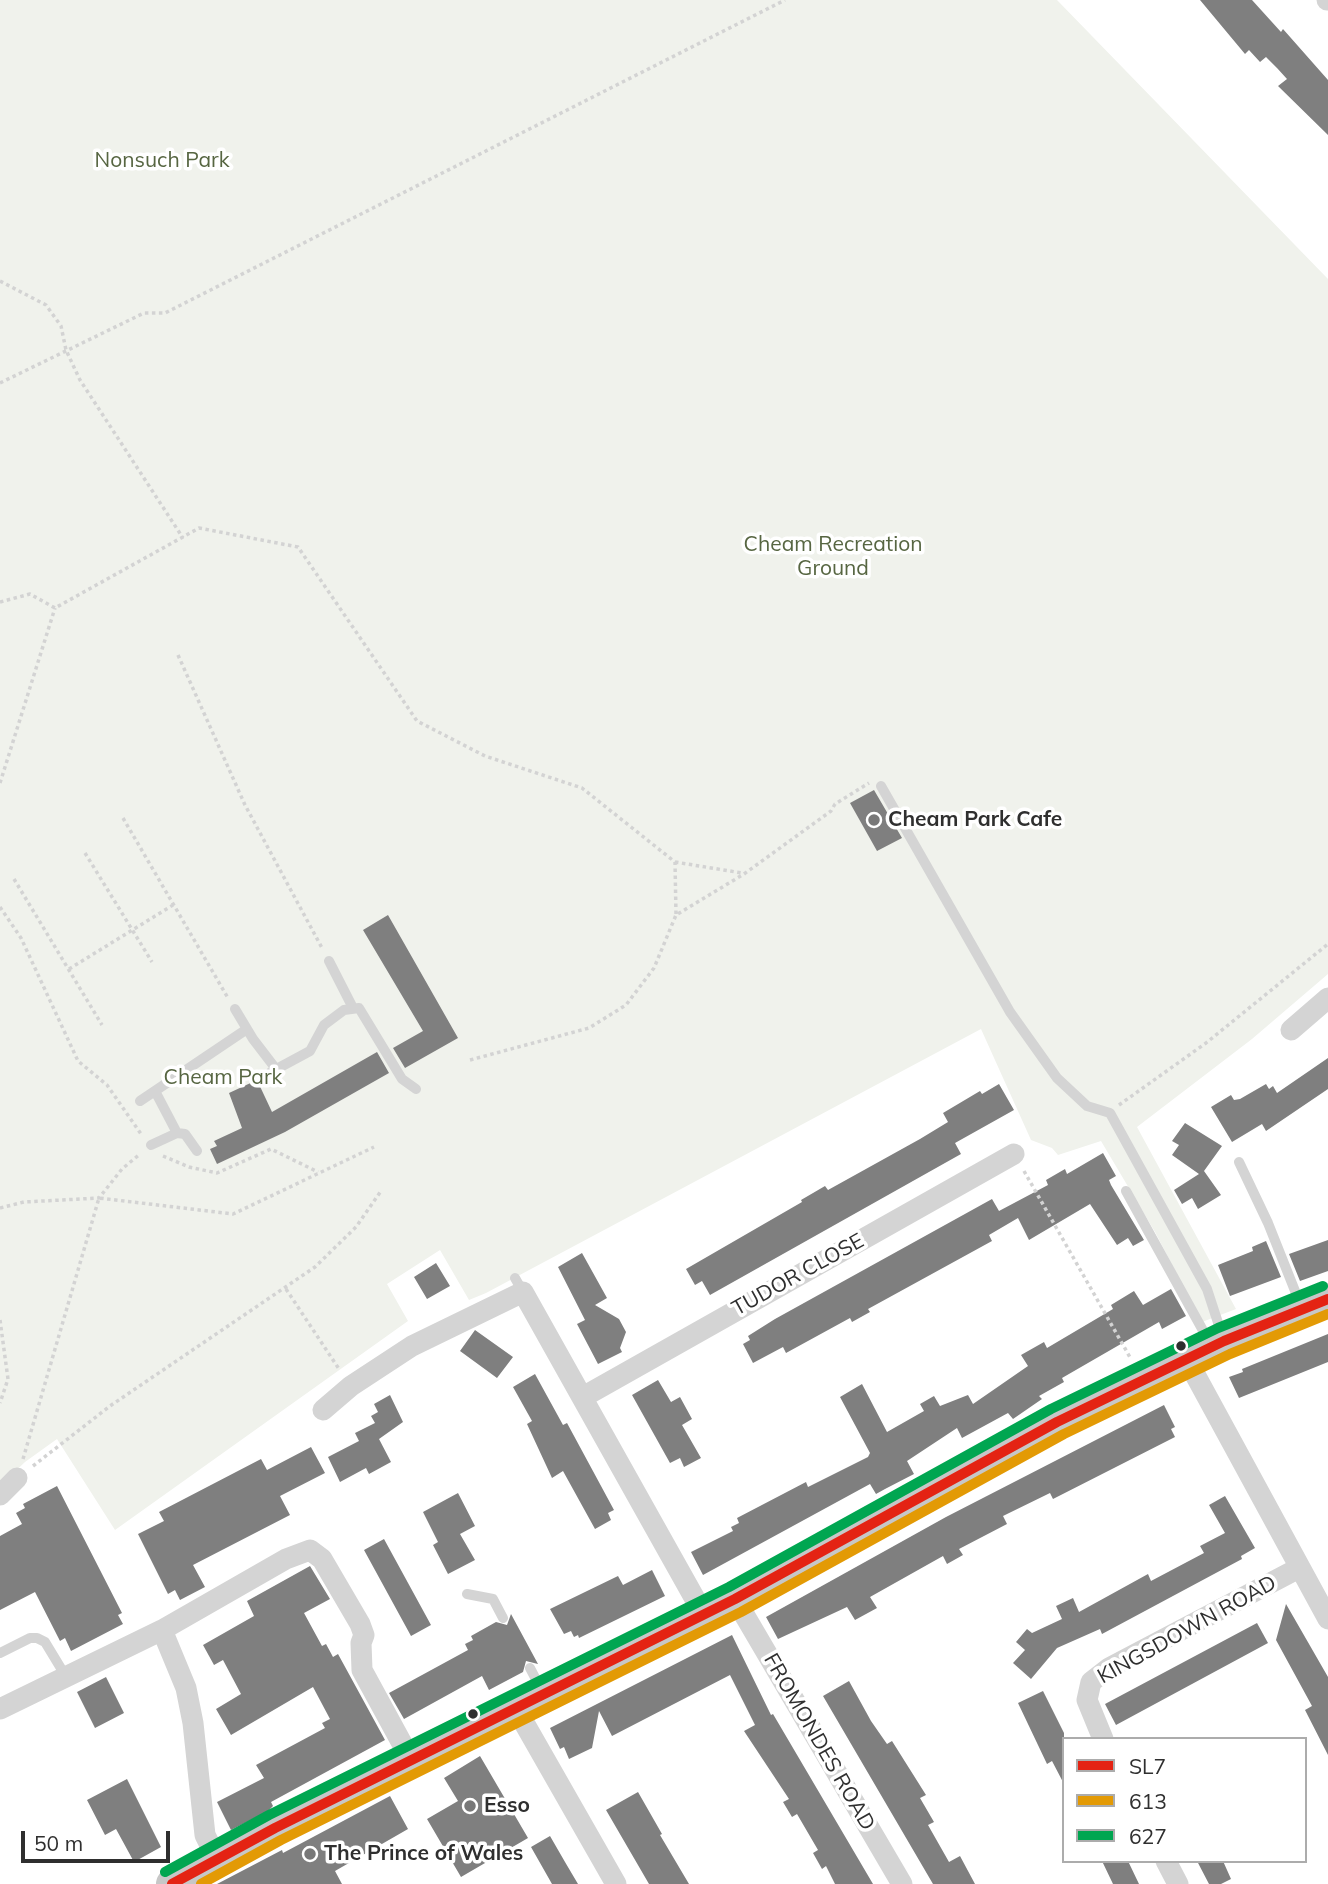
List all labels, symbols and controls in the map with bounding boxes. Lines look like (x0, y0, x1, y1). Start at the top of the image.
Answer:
park label: Nonsuch Park (95, 148, 229, 174)
park label: Cheam Recreation Ground (744, 532, 922, 582)
place label: Cheam Park Cafe (888, 807, 1062, 833)
marker: Cheam Park Cafe (866, 812, 882, 828)
park label: Cheam Park (164, 1065, 282, 1091)
street label: TUDOR CLOSE (728, 1228, 868, 1322)
unlabelled marker (1174, 1339, 1188, 1353)
street label: KINGSDOWN ROAD (1093, 1570, 1281, 1690)
street label: FROMONDES ROAD (758, 1649, 880, 1835)
unlabelled marker (466, 1707, 480, 1721)
legend (1062, 1737, 1307, 1863)
text: SL7 (1129, 1753, 1166, 1779)
text: 613 (1129, 1788, 1167, 1814)
place label: Esso (484, 1793, 530, 1819)
marker: Esso (462, 1798, 478, 1814)
scale bar (24, 1818, 173, 1862)
text: 627 (1129, 1823, 1167, 1849)
text: 50 m (34, 1830, 83, 1856)
place label: The Prince of Wales (324, 1841, 523, 1867)
marker: The Prince of Wales (302, 1846, 318, 1862)

